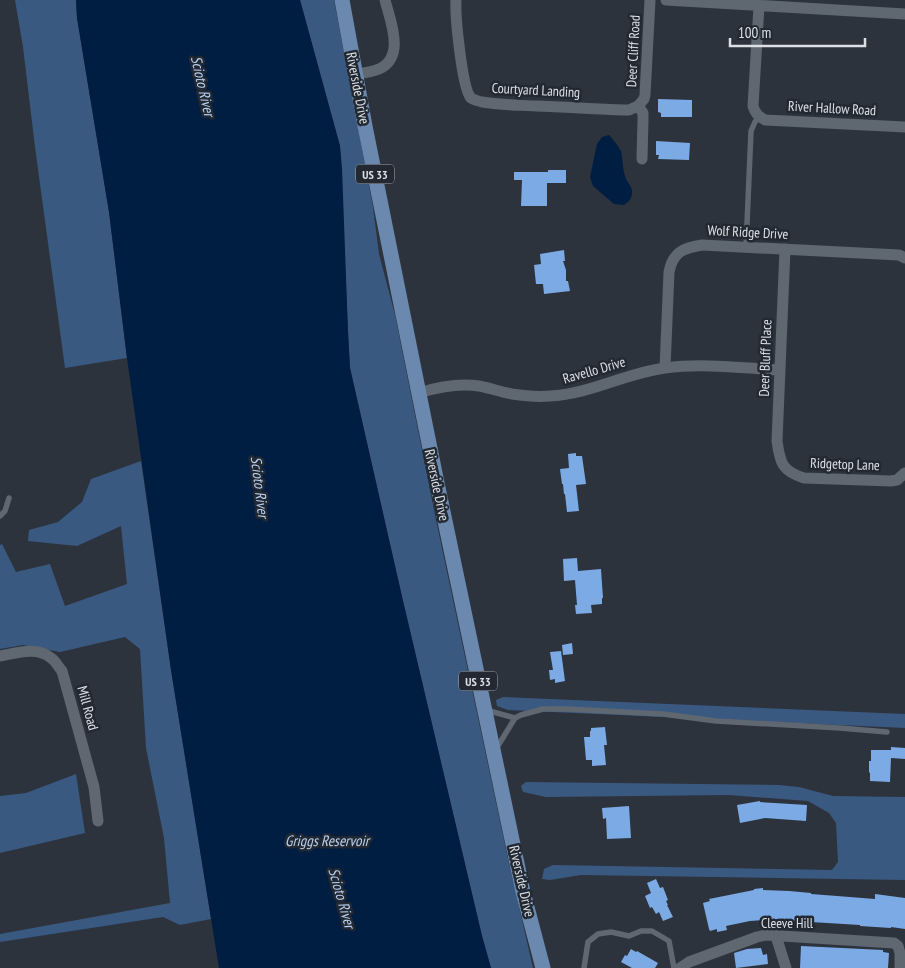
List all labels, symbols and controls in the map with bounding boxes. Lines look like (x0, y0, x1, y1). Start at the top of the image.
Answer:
street label: Deer Cliff Road (622, 14, 644, 88)
scale bar (730, 15, 865, 47)
text: 100 m (738, 23, 771, 42)
street label: Riverside Drive (342, 51, 374, 126)
water label: Scioto River (187, 54, 220, 120)
street label: Courtyard Landing (491, 79, 581, 101)
street label: River Hallow Road (788, 97, 876, 119)
road number: US 33 (356, 164, 394, 183)
street label: Wolf Ridge Drive (707, 221, 789, 243)
street label: Deer Bluff Place (755, 319, 775, 397)
street label: Ravello Drive (561, 352, 628, 388)
street label: Riverside Drive (421, 448, 453, 523)
street label: Ridgetop Lane (810, 454, 880, 474)
water label: Scioto River (247, 455, 273, 521)
road number: US 33 (459, 671, 497, 690)
street label: Mill Road (73, 684, 103, 732)
water label: Griggs Reservoir (285, 831, 371, 850)
street label: Riverside Drive (505, 843, 539, 919)
water label: Scioto River (324, 866, 360, 932)
street label: Cleeve Hill (761, 914, 814, 932)

